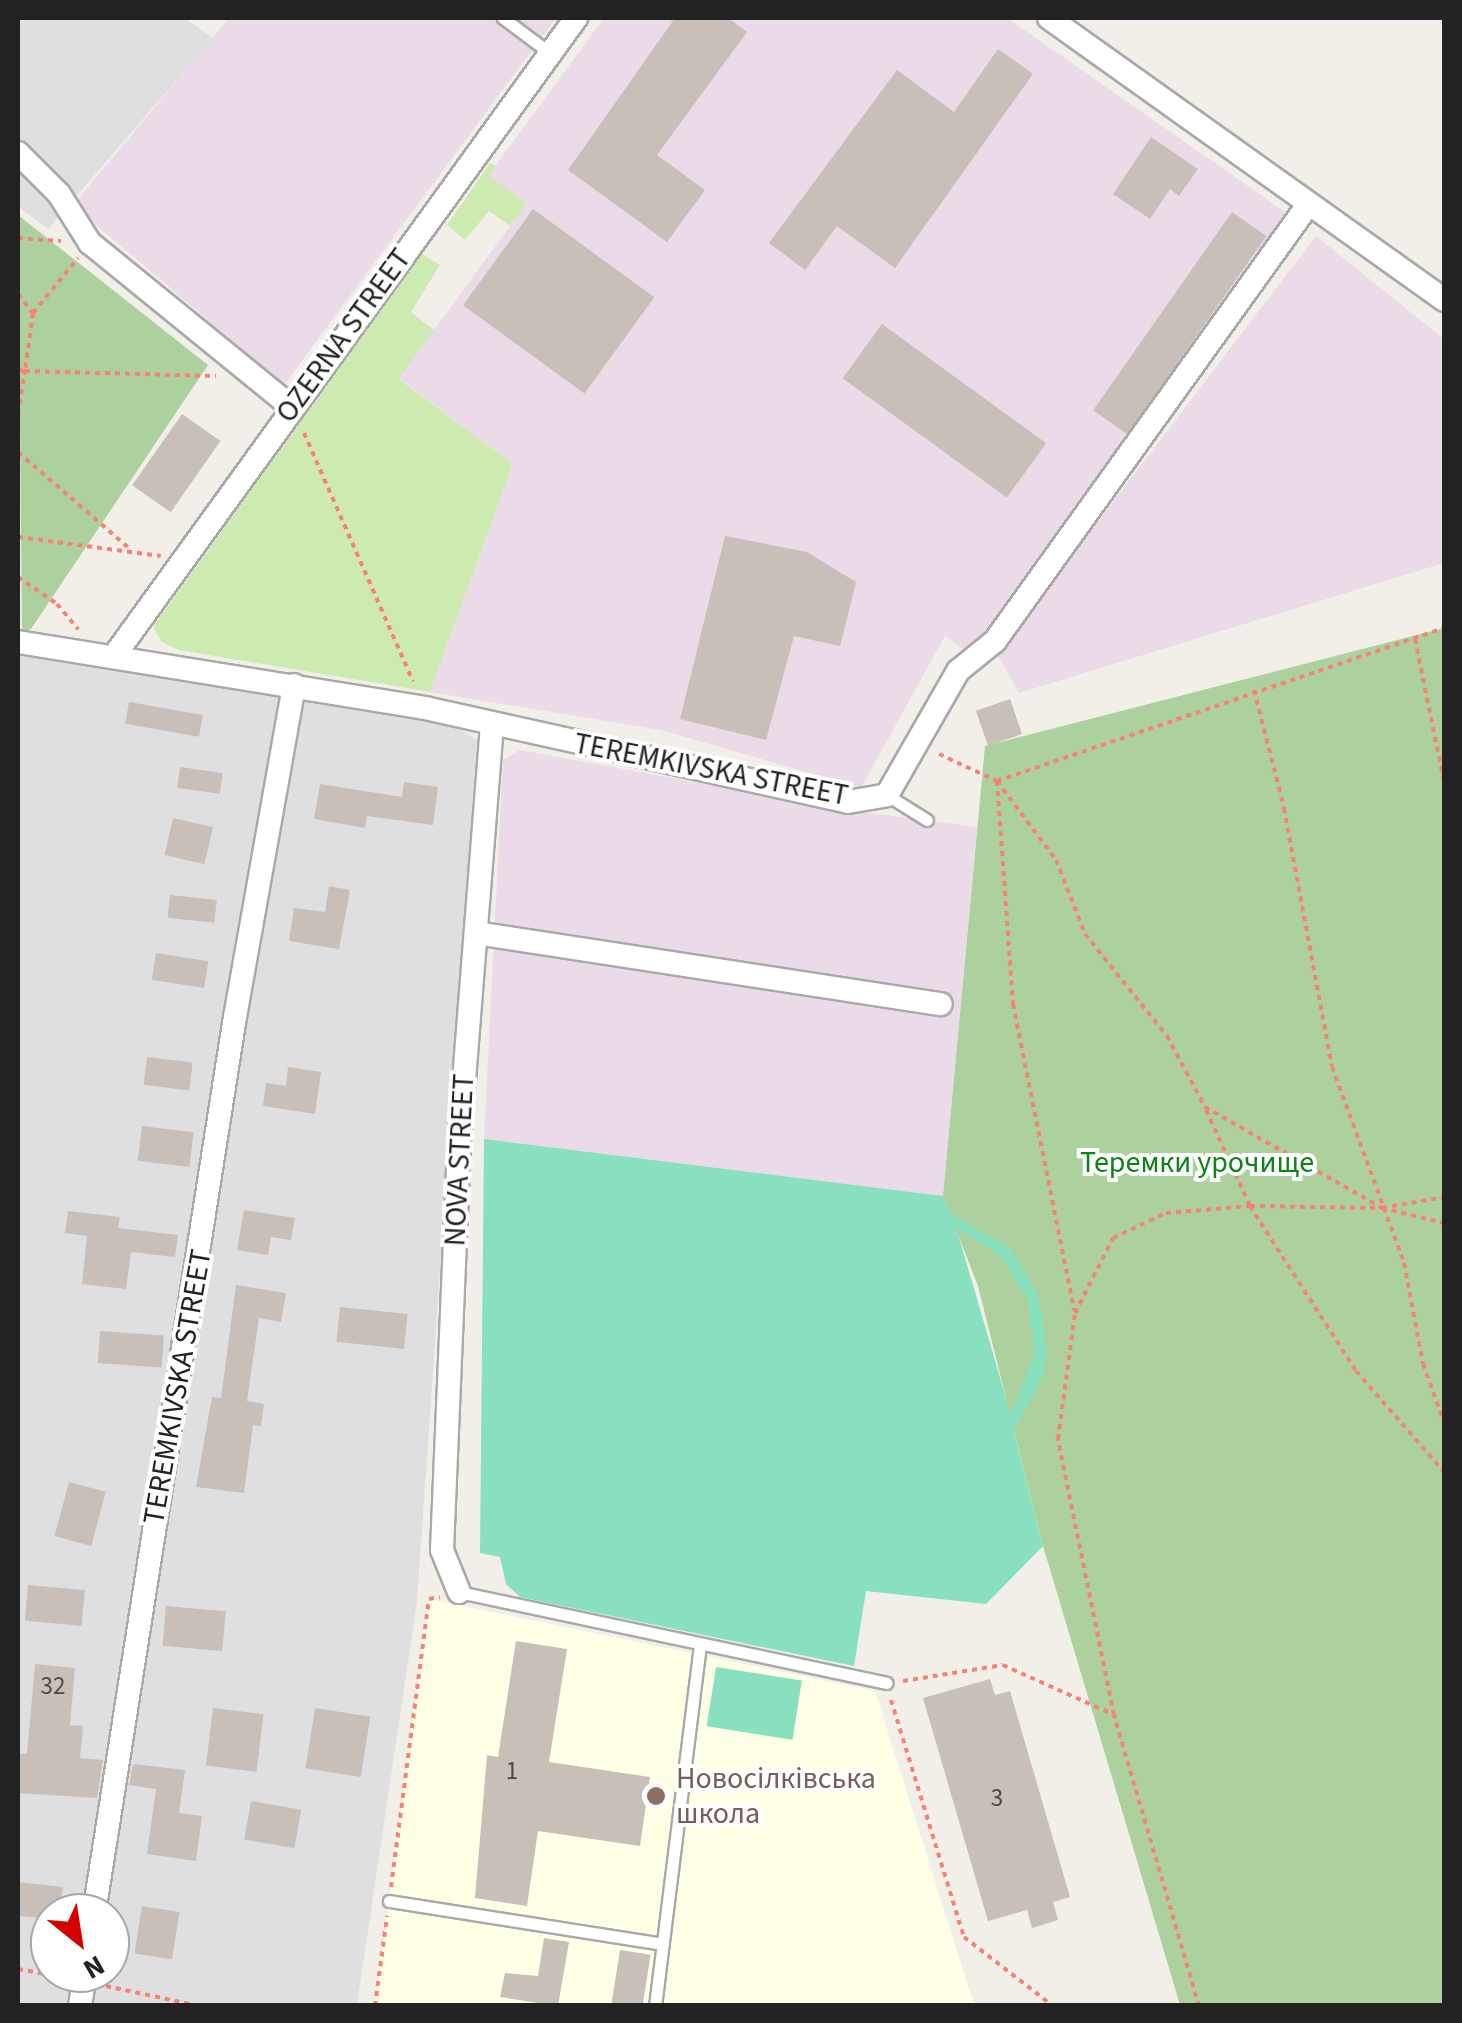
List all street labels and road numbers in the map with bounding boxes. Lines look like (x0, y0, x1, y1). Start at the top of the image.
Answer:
street label: OZERNA STREET (269, 242, 419, 430)
street label: TEREMKIVSKA STREET (571, 726, 851, 814)
street label: NOVA STREET (438, 1073, 482, 1247)
street label: TEREMKIVSKA STREET (136, 1247, 220, 1527)

